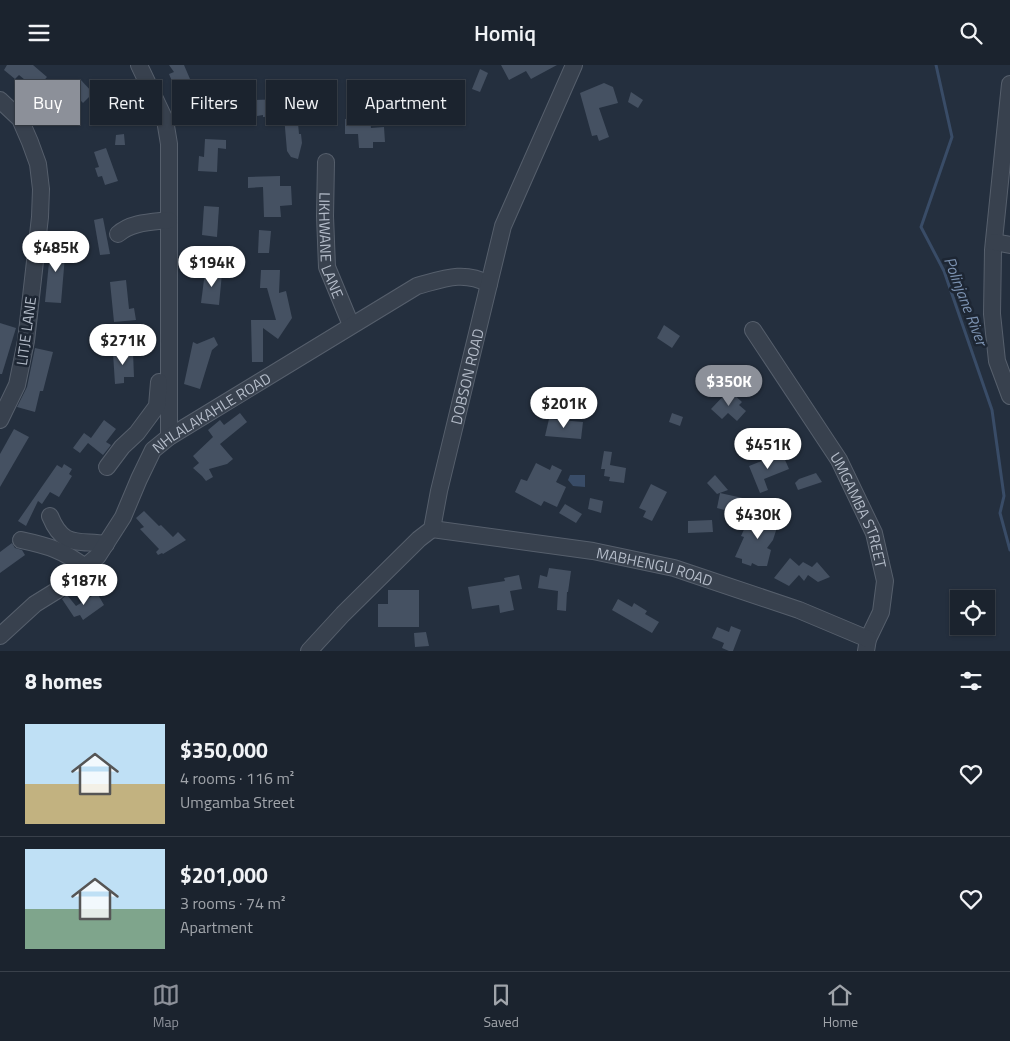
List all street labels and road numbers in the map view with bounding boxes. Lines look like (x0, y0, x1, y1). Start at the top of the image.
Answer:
street label: LIKHWANE LANE (313, 192, 350, 302)
street label: LITJE LANE (10, 295, 42, 367)
street label: DOBSON ROAD (444, 326, 489, 427)
street label: NHLALAKAHLE ROAD (147, 366, 275, 458)
street label: UMGAMBA STREET (825, 447, 893, 570)
street label: MABHENGU ROAD (594, 541, 716, 592)

